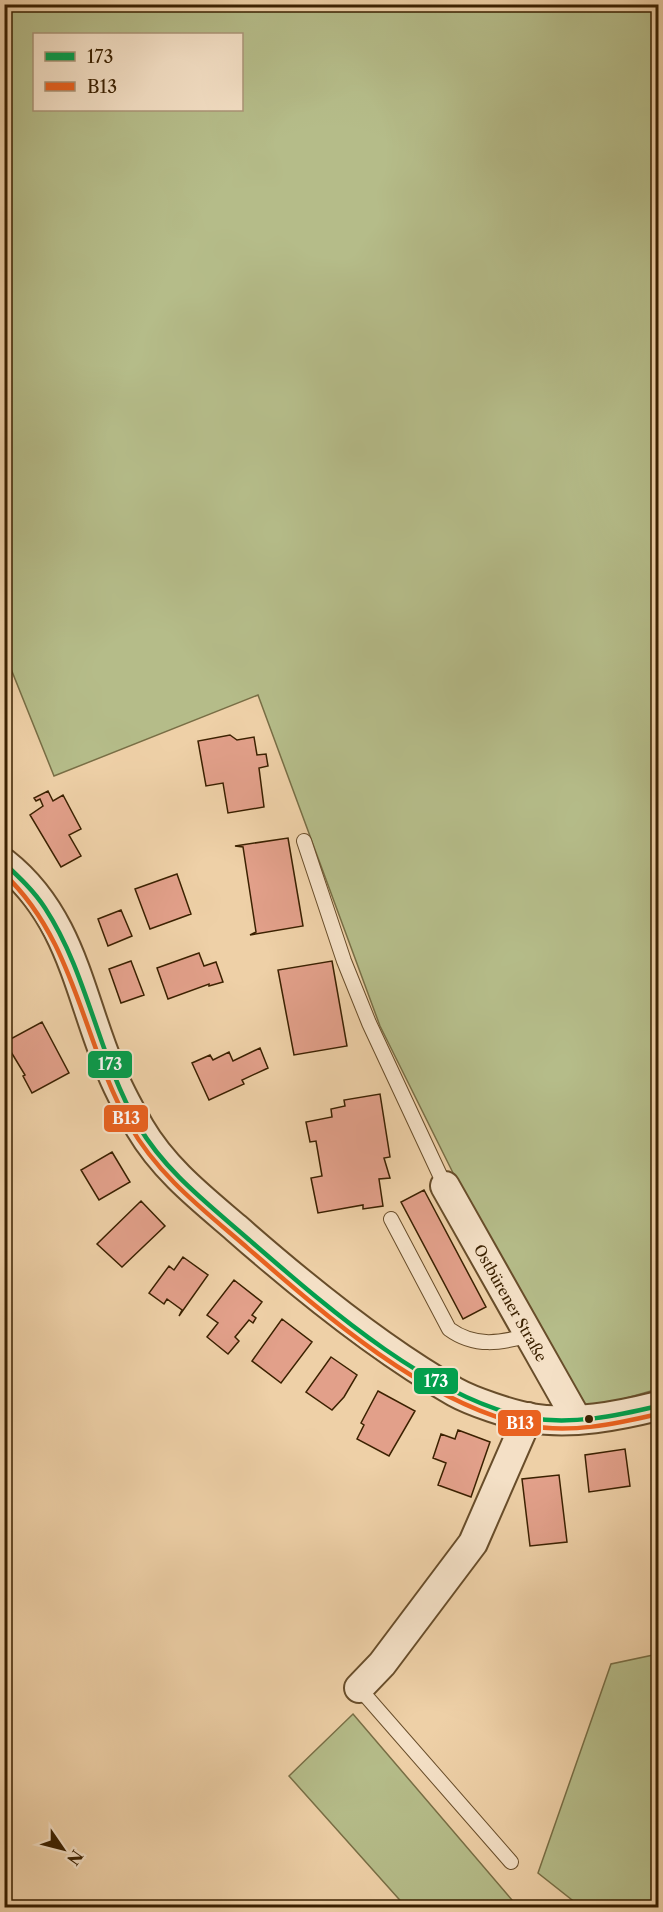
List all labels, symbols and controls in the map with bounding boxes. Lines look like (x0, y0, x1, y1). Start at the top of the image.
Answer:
legend (33, 33, 243, 111)
text: 173 (87, 46, 113, 68)
text: B13 (87, 76, 117, 98)
line badge: 173 (87, 1050, 133, 1079)
text: 173 (98, 1054, 122, 1074)
line badge: B13 (103, 1104, 149, 1133)
text: B13 (112, 1108, 140, 1128)
street label: Ostbürener Straße (470, 1241, 552, 1365)
line badge: 173 (413, 1367, 459, 1395)
text: 173 (424, 1371, 448, 1391)
line badge: B13 (497, 1409, 542, 1437)
text: B13 (506, 1413, 534, 1433)
unlabelled marker (583, 1413, 595, 1425)
north arrow (33, 1819, 93, 1879)
text: N (63, 1846, 87, 1869)

